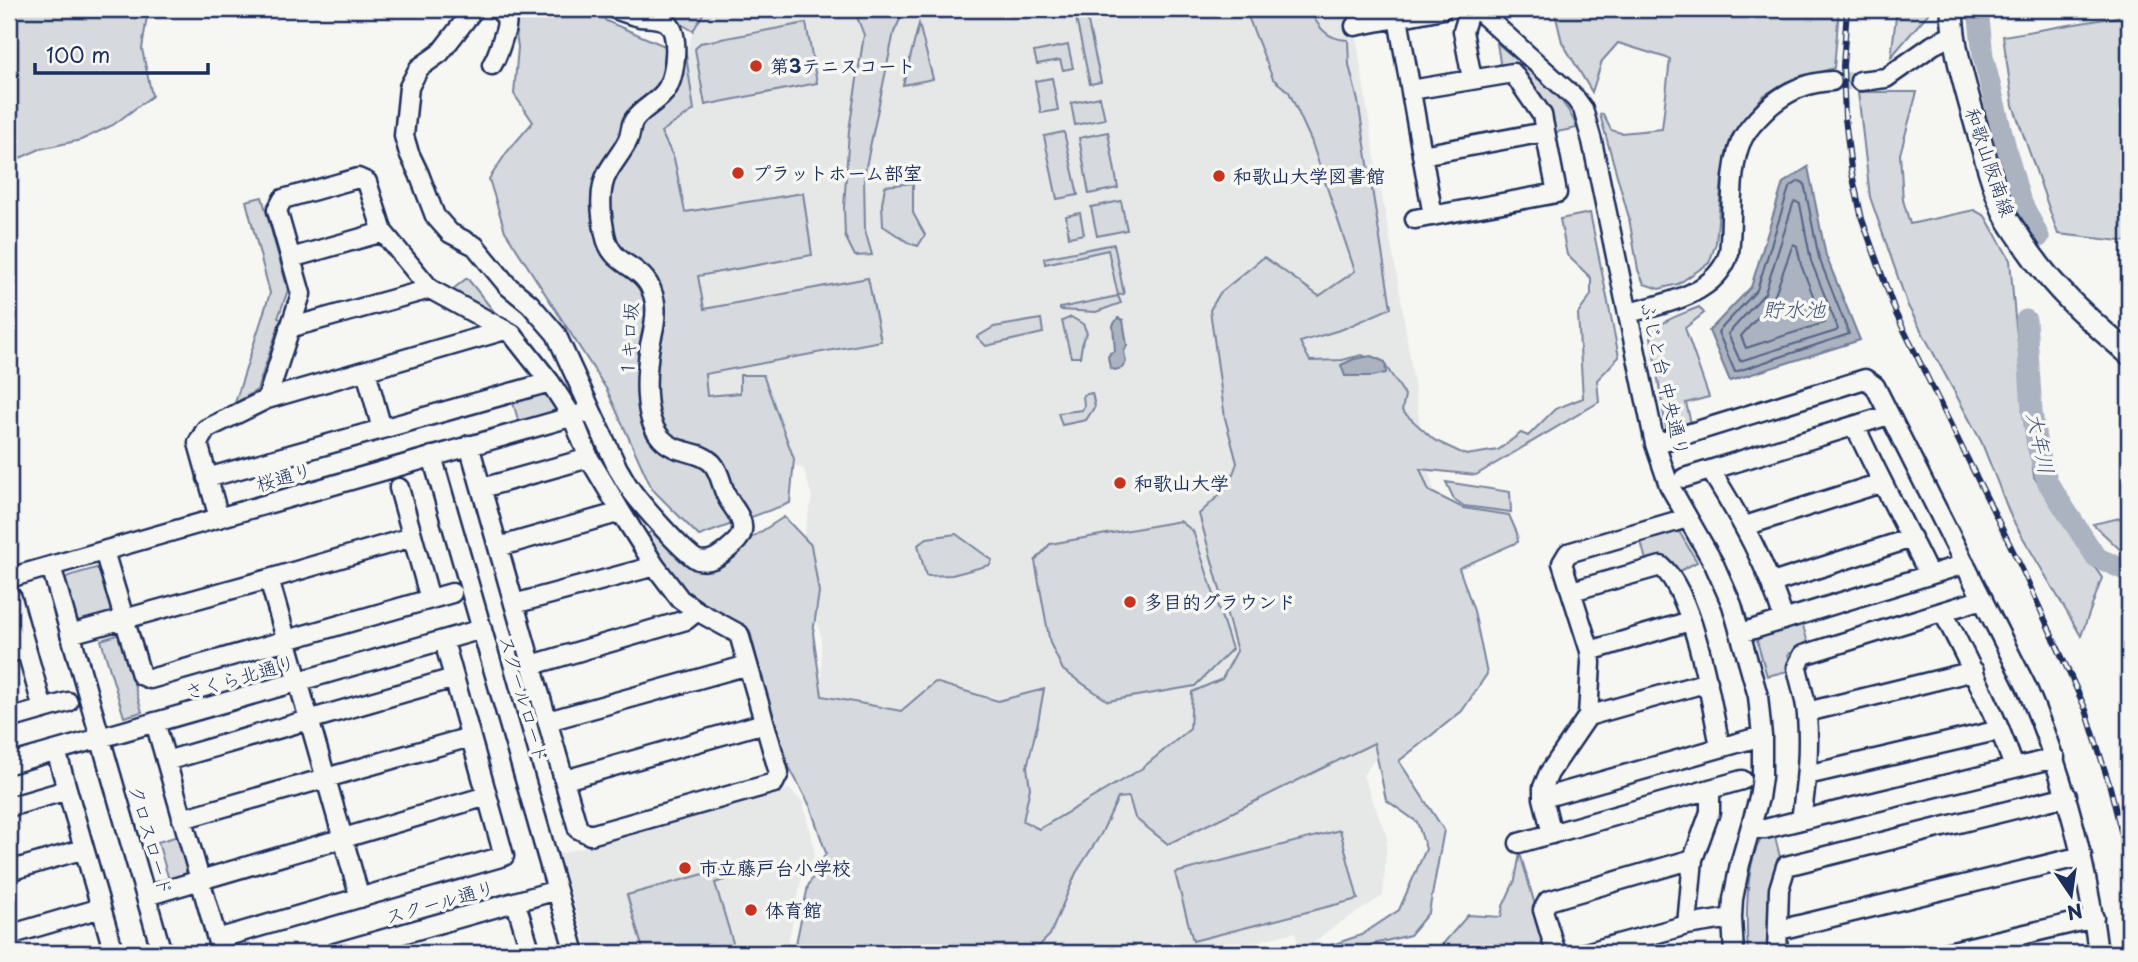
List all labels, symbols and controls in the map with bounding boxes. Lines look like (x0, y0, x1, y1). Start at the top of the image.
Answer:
scale bar (35, 32, 208, 76)
text: 100 m (46, 38, 110, 70)
place label: 第3テニスコート (770, 51, 916, 79)
marker: 第3テニスコート (748, 58, 764, 74)
street label: 和歌山阪南線 (1959, 103, 2023, 220)
place label: プラットホーム部室 (752, 158, 922, 186)
place label: 和歌山大学図書館 (1233, 161, 1385, 189)
marker: プラットホーム部室 (730, 165, 746, 181)
marker: 和歌山大学図書館 (1211, 168, 1227, 184)
water label: 貯水池 (1763, 292, 1826, 324)
street label: ふじと台 中央通り (1635, 299, 1697, 459)
street label: １キロ坂 (612, 301, 644, 379)
water label: 大年川 (2020, 408, 2064, 477)
street label: 桜通り (252, 455, 315, 497)
place label: 和歌山大学 (1134, 468, 1229, 496)
marker: 和歌山大学 (1112, 475, 1128, 491)
place label: 多目的グラウンド (1144, 587, 1296, 615)
marker: 多目的グラウンド (1122, 594, 1138, 610)
street label: スクールロード (493, 631, 557, 766)
street label: さくら北通り (181, 647, 298, 705)
street label: クロスロード (123, 781, 181, 898)
place label: 市立藤戸台小学校 (699, 853, 851, 881)
marker: 市立藤戸台小学校 (677, 860, 693, 876)
north arrow (2036, 860, 2106, 930)
street label: スクール通り (382, 872, 498, 930)
place label: 体育館 (765, 895, 822, 923)
text: N (2065, 897, 2086, 928)
marker: 体育館 (743, 902, 759, 918)

